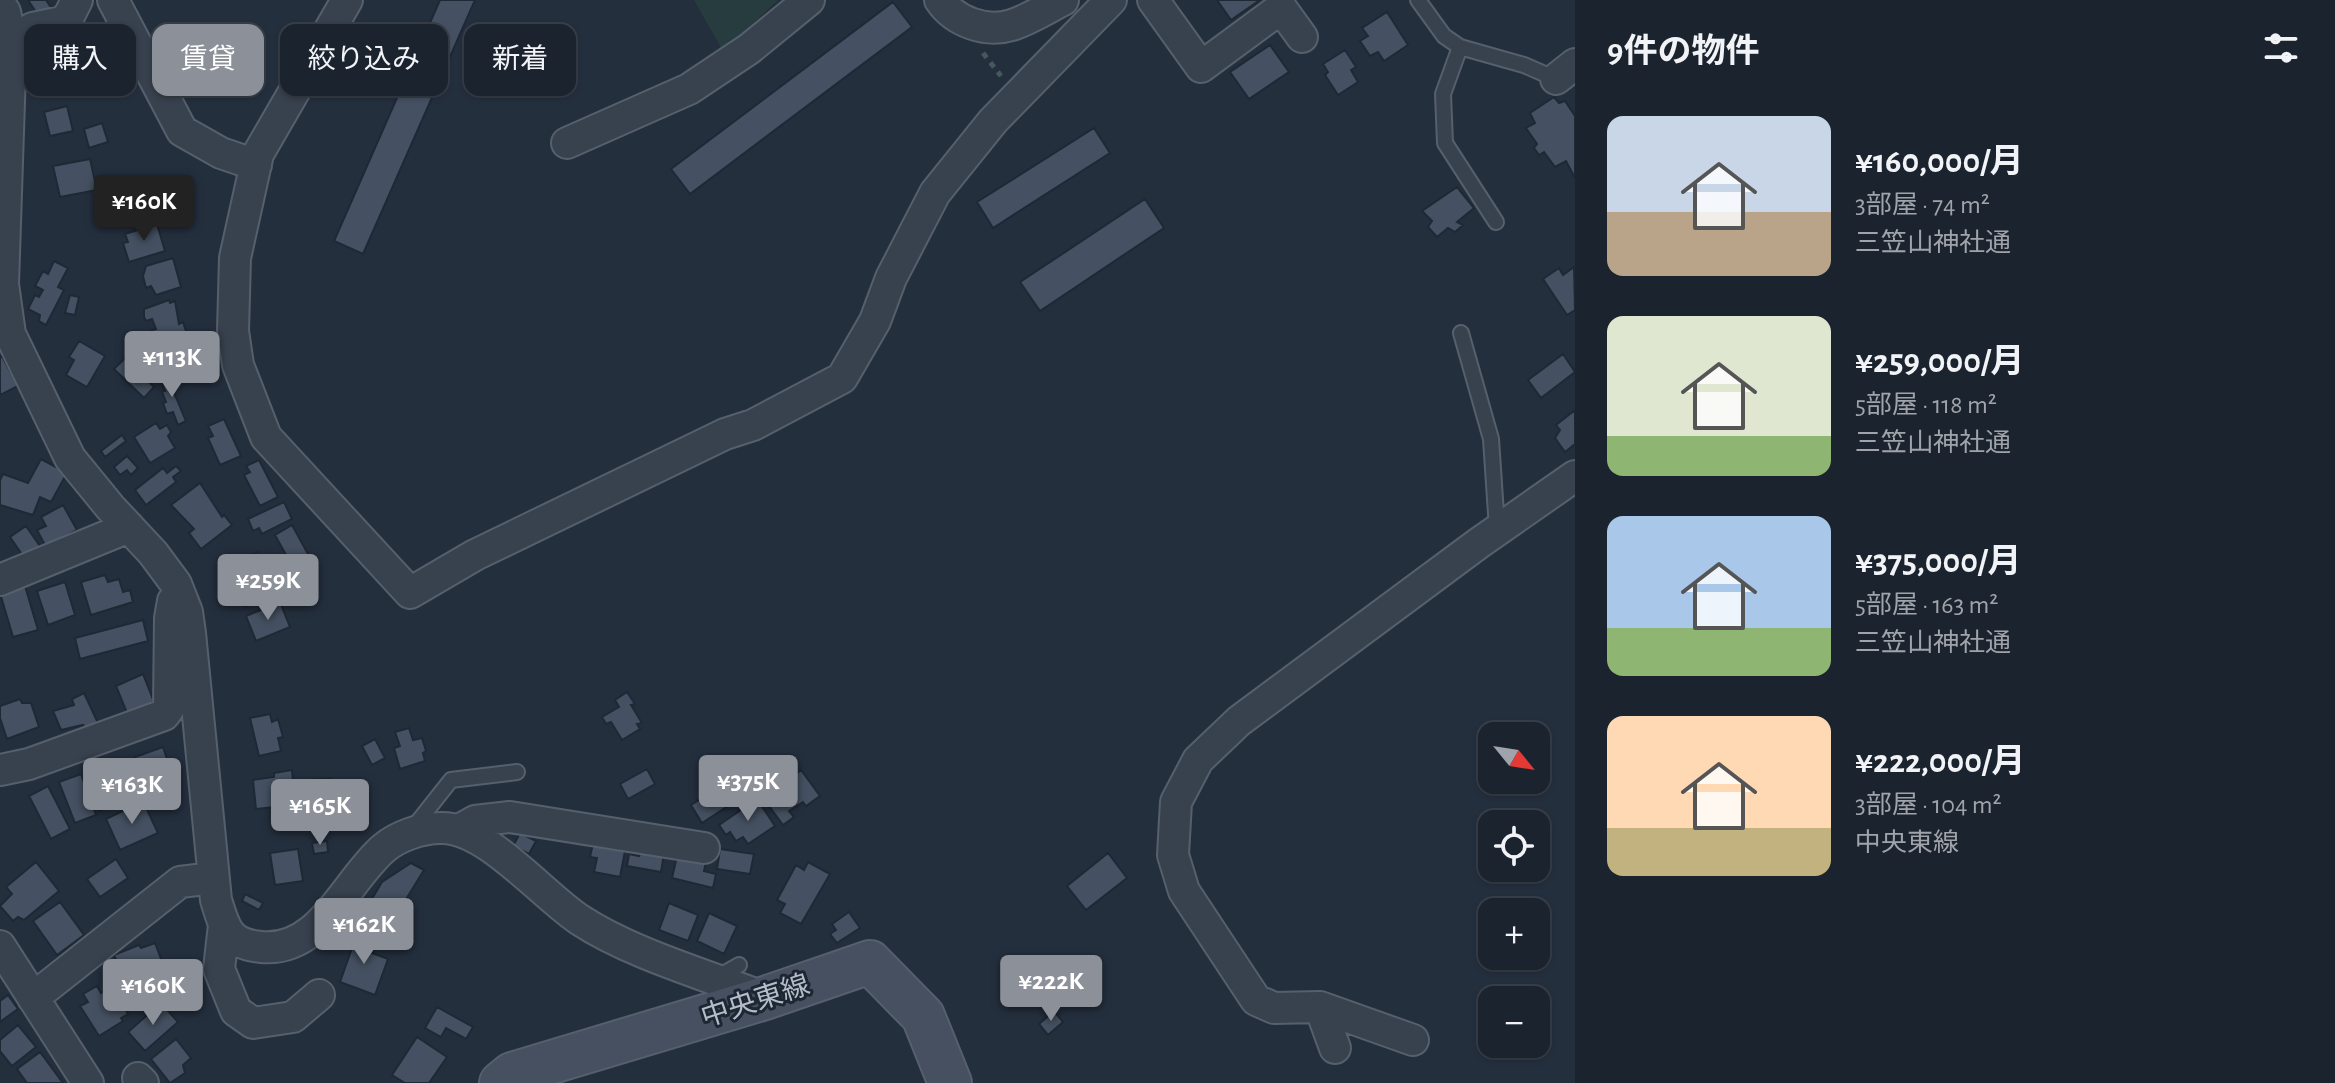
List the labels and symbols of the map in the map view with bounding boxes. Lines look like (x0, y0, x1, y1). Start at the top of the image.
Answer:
pin: ¥160K (88, 175, 200, 243)
pin: ¥113K (116, 331, 228, 399)
pin: ¥259K (212, 554, 324, 622)
north arrow (1478, 722, 1550, 794)
pin: ¥375K (692, 755, 804, 823)
pin: ¥163K (76, 758, 188, 826)
pin: ¥165K (264, 779, 376, 847)
pin: ¥162K (308, 898, 420, 966)
pin: ¥222K (995, 955, 1107, 1023)
pin: ¥160K (97, 959, 209, 1027)
street label: 中央東線 (697, 969, 813, 1033)

